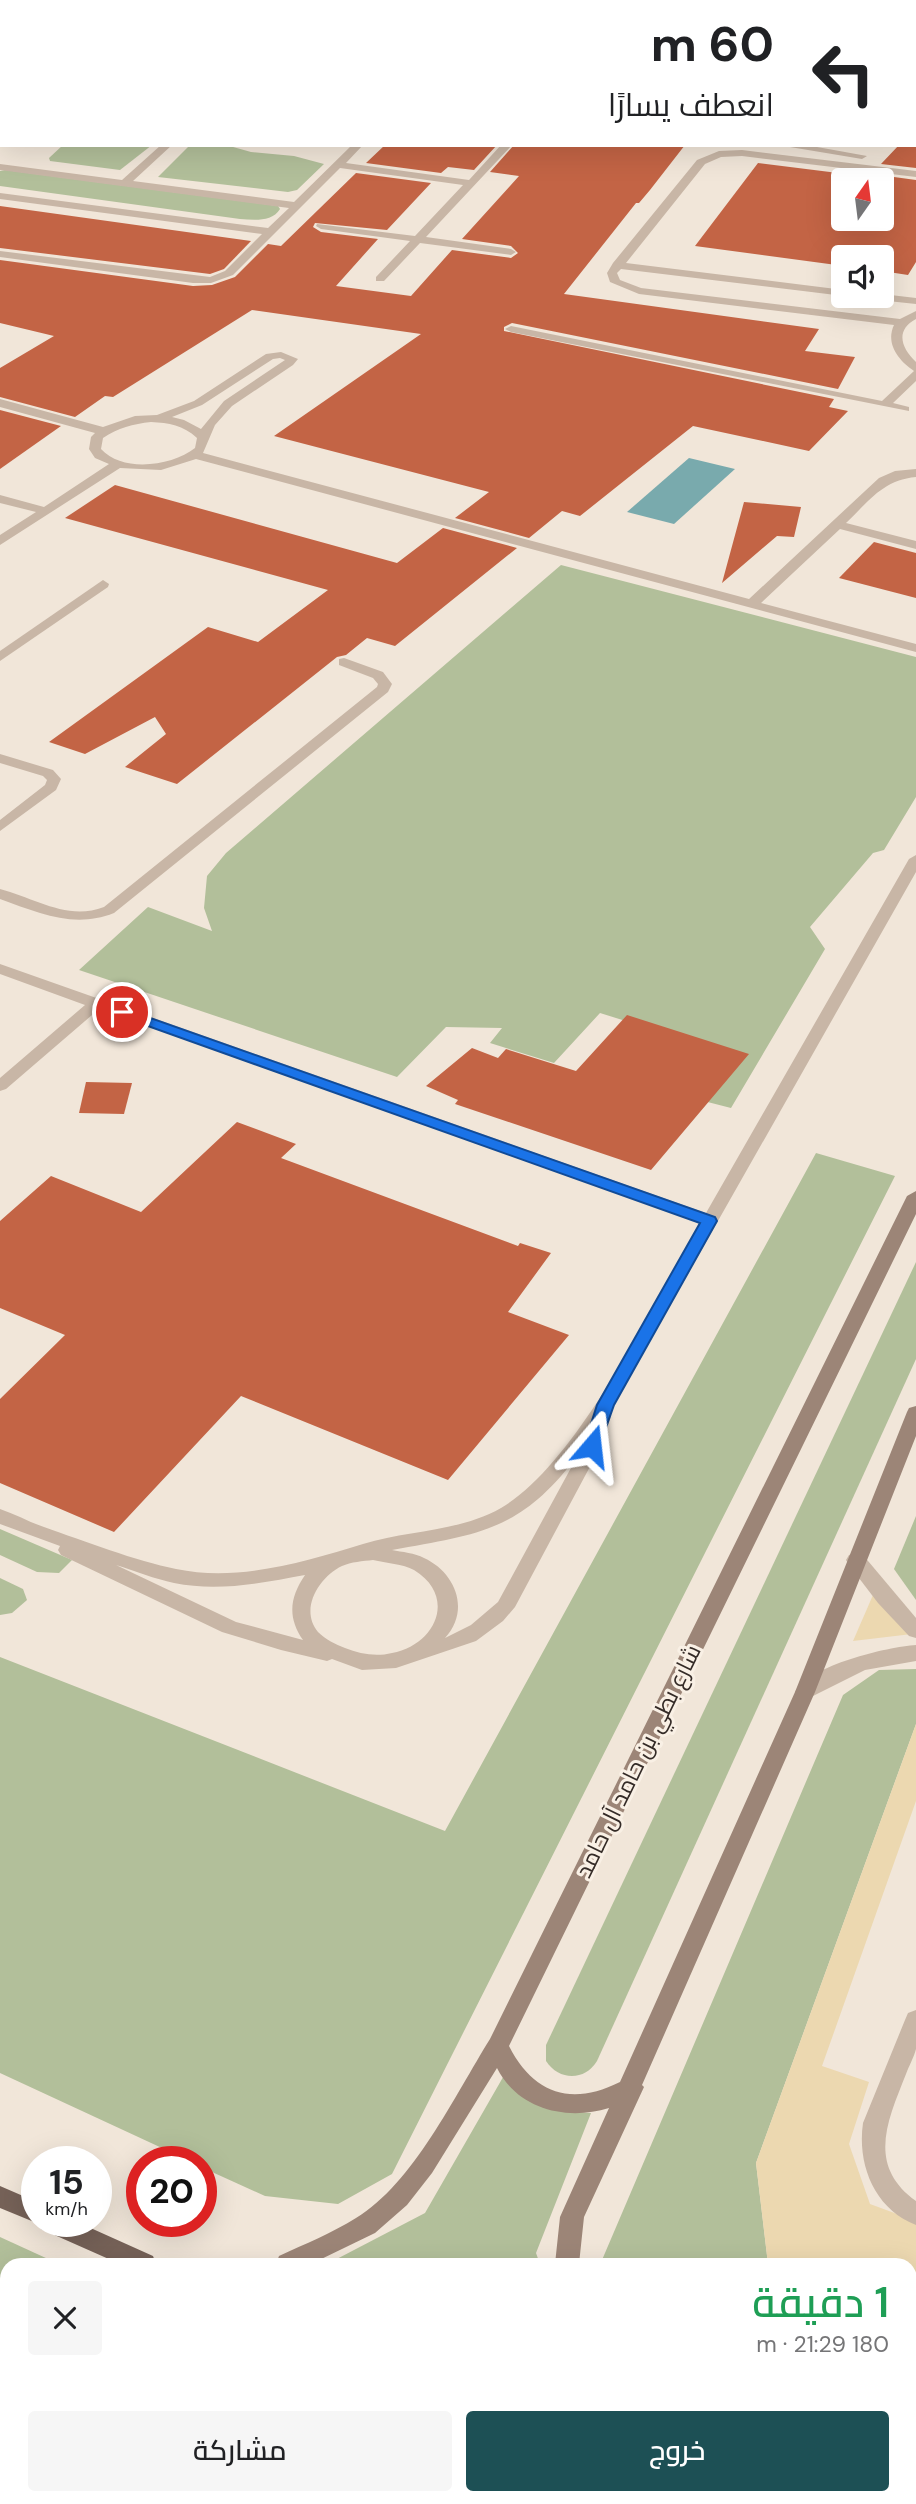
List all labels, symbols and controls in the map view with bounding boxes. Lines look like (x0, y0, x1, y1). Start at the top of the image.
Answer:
text: 60 m (651, 12, 774, 76)
icon: left (798, 28, 889, 119)
text: انعطف يسارًا (608, 84, 774, 126)
north arrow (831, 168, 894, 231)
map controls (831, 168, 894, 308)
button: sound (831, 245, 894, 308)
pin (92, 982, 152, 1042)
icon: arrive (103, 993, 141, 1031)
position arrow (555, 1409, 629, 1483)
street label: شارع بطي بن حامد آل حامد (568, 1639, 710, 1884)
speed limit sign: 20 (126, 2146, 217, 2237)
text: 15 (49, 2159, 84, 2205)
text: km/h (45, 2197, 88, 2221)
text: 1 دقيقة (752, 2275, 889, 2330)
button: close (28, 2281, 102, 2355)
text: 180 m · 21:29 (756, 2329, 889, 2359)
button: مشاركة (28, 2411, 452, 2491)
button: خروج (466, 2411, 889, 2491)

